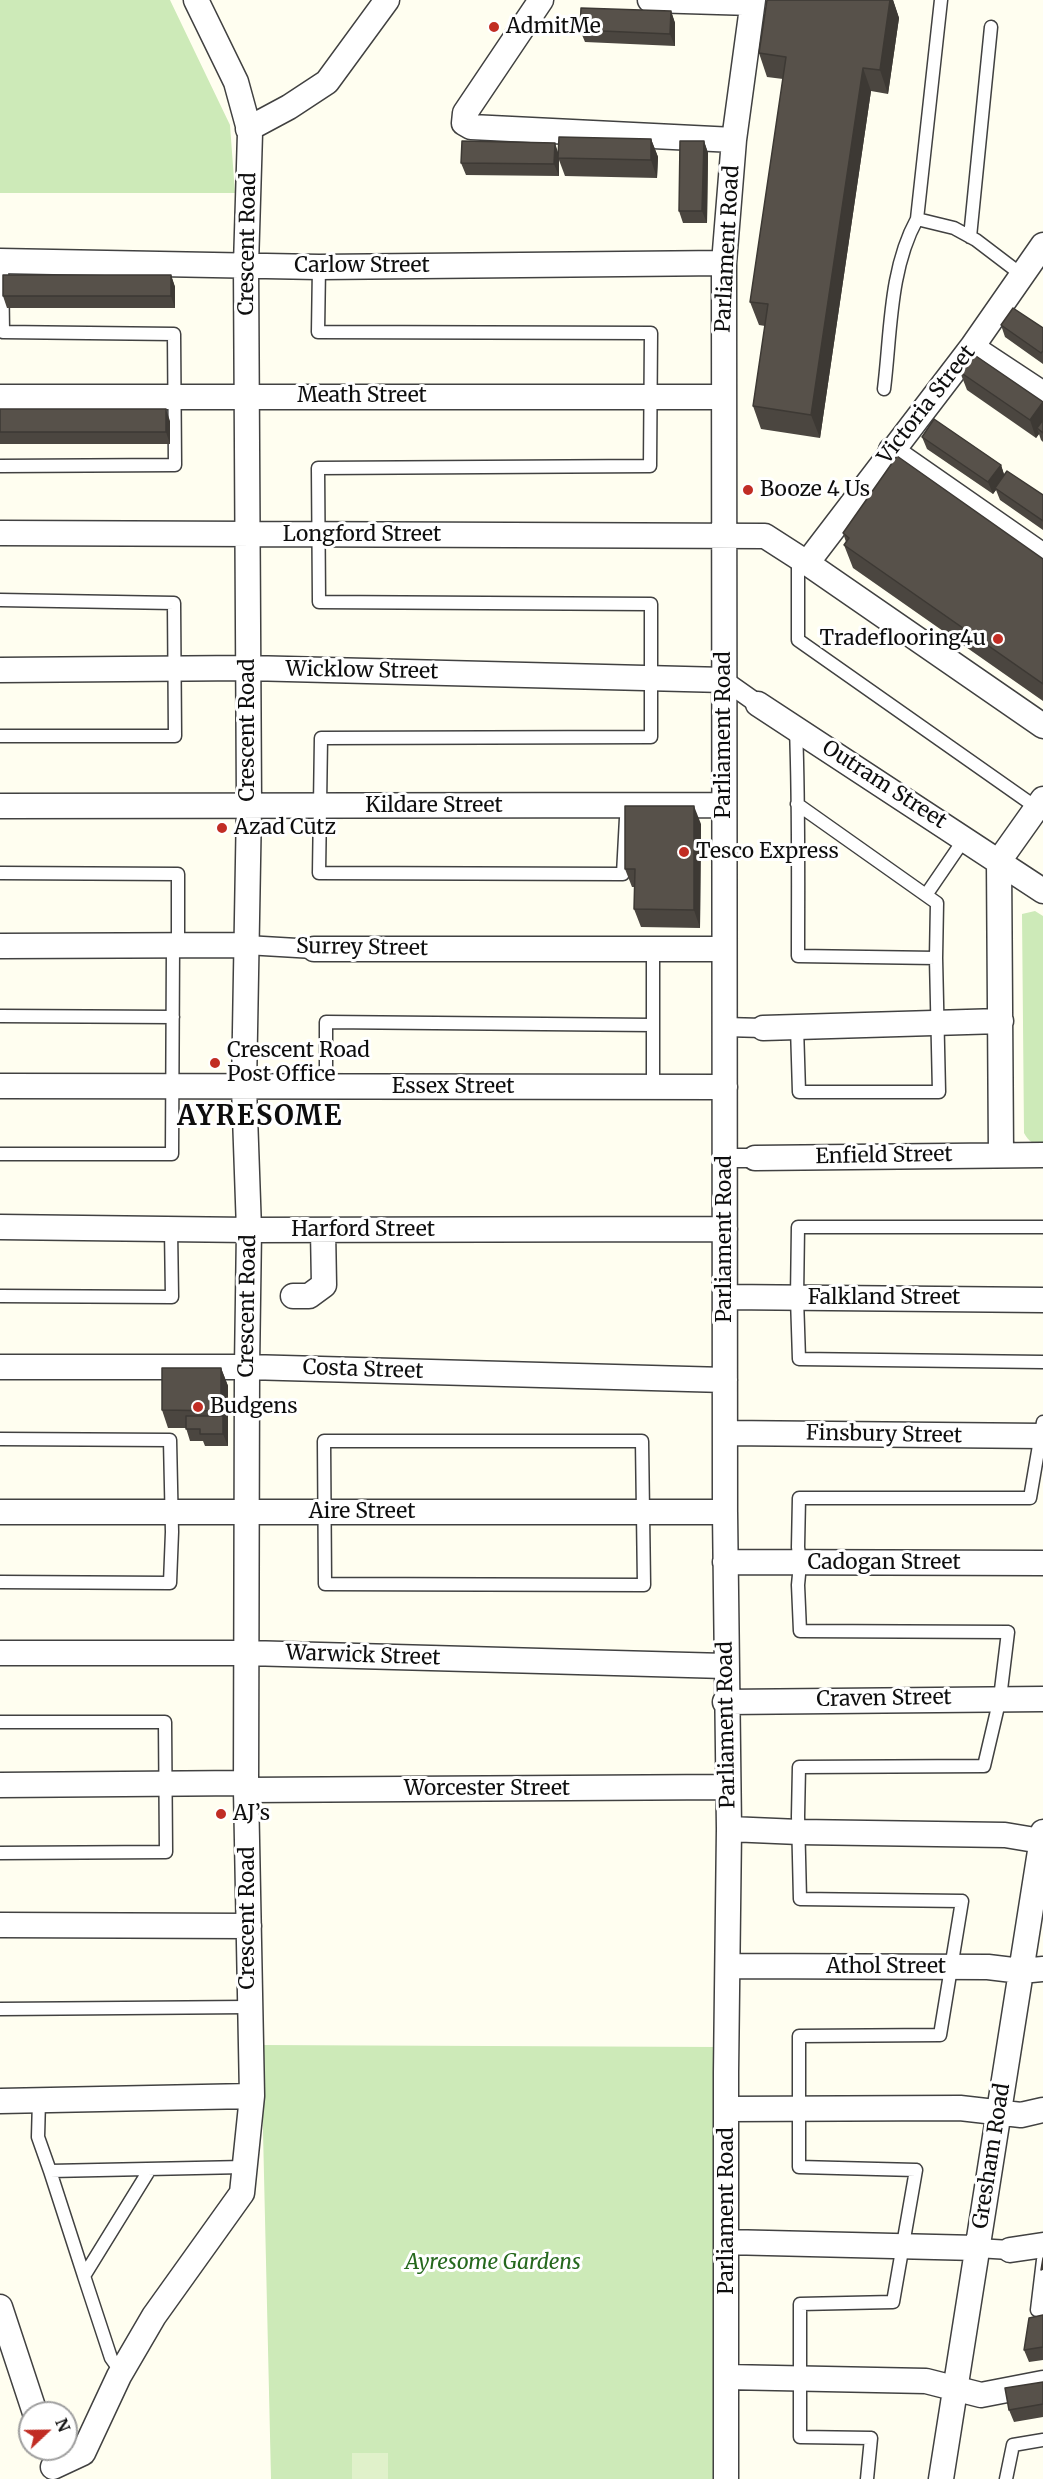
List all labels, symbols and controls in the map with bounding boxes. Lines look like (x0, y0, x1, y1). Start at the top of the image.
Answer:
place label: AdmitMe (506, 14, 601, 40)
marker: AdmitMe (487, 20, 501, 34)
street label: Parliament Road (711, 165, 745, 333)
street label: Crescent Road (234, 172, 262, 316)
street label: Carlow Street (294, 253, 430, 279)
street label: Victoria Street (873, 341, 981, 469)
street label: Meath Street (297, 383, 427, 409)
place label: Booze 4 Us (760, 477, 870, 503)
marker: Booze 4 Us (741, 483, 755, 497)
street label: Longford Street (283, 522, 441, 548)
place label: Tradeflooring4u (820, 626, 986, 652)
marker: Tradeflooring4u (991, 632, 1005, 646)
street label: Parliament Road (711, 651, 737, 819)
street label: Wicklow Street (285, 657, 439, 685)
street label: Crescent Road (235, 659, 261, 801)
street label: Outram Street (817, 735, 951, 835)
street label: Kildare Street (365, 793, 503, 819)
place label: Azad Cutz (234, 815, 336, 841)
marker: Azad Cutz (215, 821, 229, 835)
place label: Tesco Express (696, 839, 839, 865)
marker: Tesco Express (677, 845, 691, 859)
street label: Surrey Street (296, 934, 428, 962)
place label: Crescent Road Post Office (227, 1038, 370, 1088)
marker: Crescent Road Post Office (208, 1056, 222, 1070)
street label: Essex Street (392, 1074, 514, 1100)
district label: AYRESOME (177, 1101, 343, 1133)
street label: Enfield Street (815, 1142, 953, 1170)
street label: Parliament Road (712, 1155, 738, 1323)
street label: Harford Street (291, 1217, 435, 1243)
street label: Crescent Road (234, 1234, 262, 1378)
street label: Falkland Street (808, 1285, 960, 1311)
street label: Costa Street (302, 1355, 424, 1385)
place label: Budgens (210, 1394, 297, 1420)
marker: Budgens (191, 1400, 205, 1414)
street label: Finsbury Street (806, 1421, 962, 1449)
street label: Aire Street (309, 1499, 415, 1525)
street label: Cadogan Street (807, 1550, 961, 1576)
street label: Warwick Street (285, 1641, 441, 1671)
street label: Parliament Road (713, 1641, 741, 1809)
street label: Craven Street (816, 1685, 952, 1713)
street label: Worcester Street (404, 1776, 570, 1802)
place label: AJ’s (233, 1801, 270, 1827)
marker: AJ’s (214, 1807, 228, 1821)
street label: Crescent Road (235, 1847, 261, 1989)
street label: Athol Street (826, 1954, 946, 1980)
street label: Gresham Road (968, 2082, 1016, 2230)
street label: Parliament Road (714, 2127, 740, 2295)
park label: Ayresome Gardens (405, 2250, 581, 2276)
north arrow (18, 2401, 78, 2461)
text: N (51, 2415, 74, 2435)

